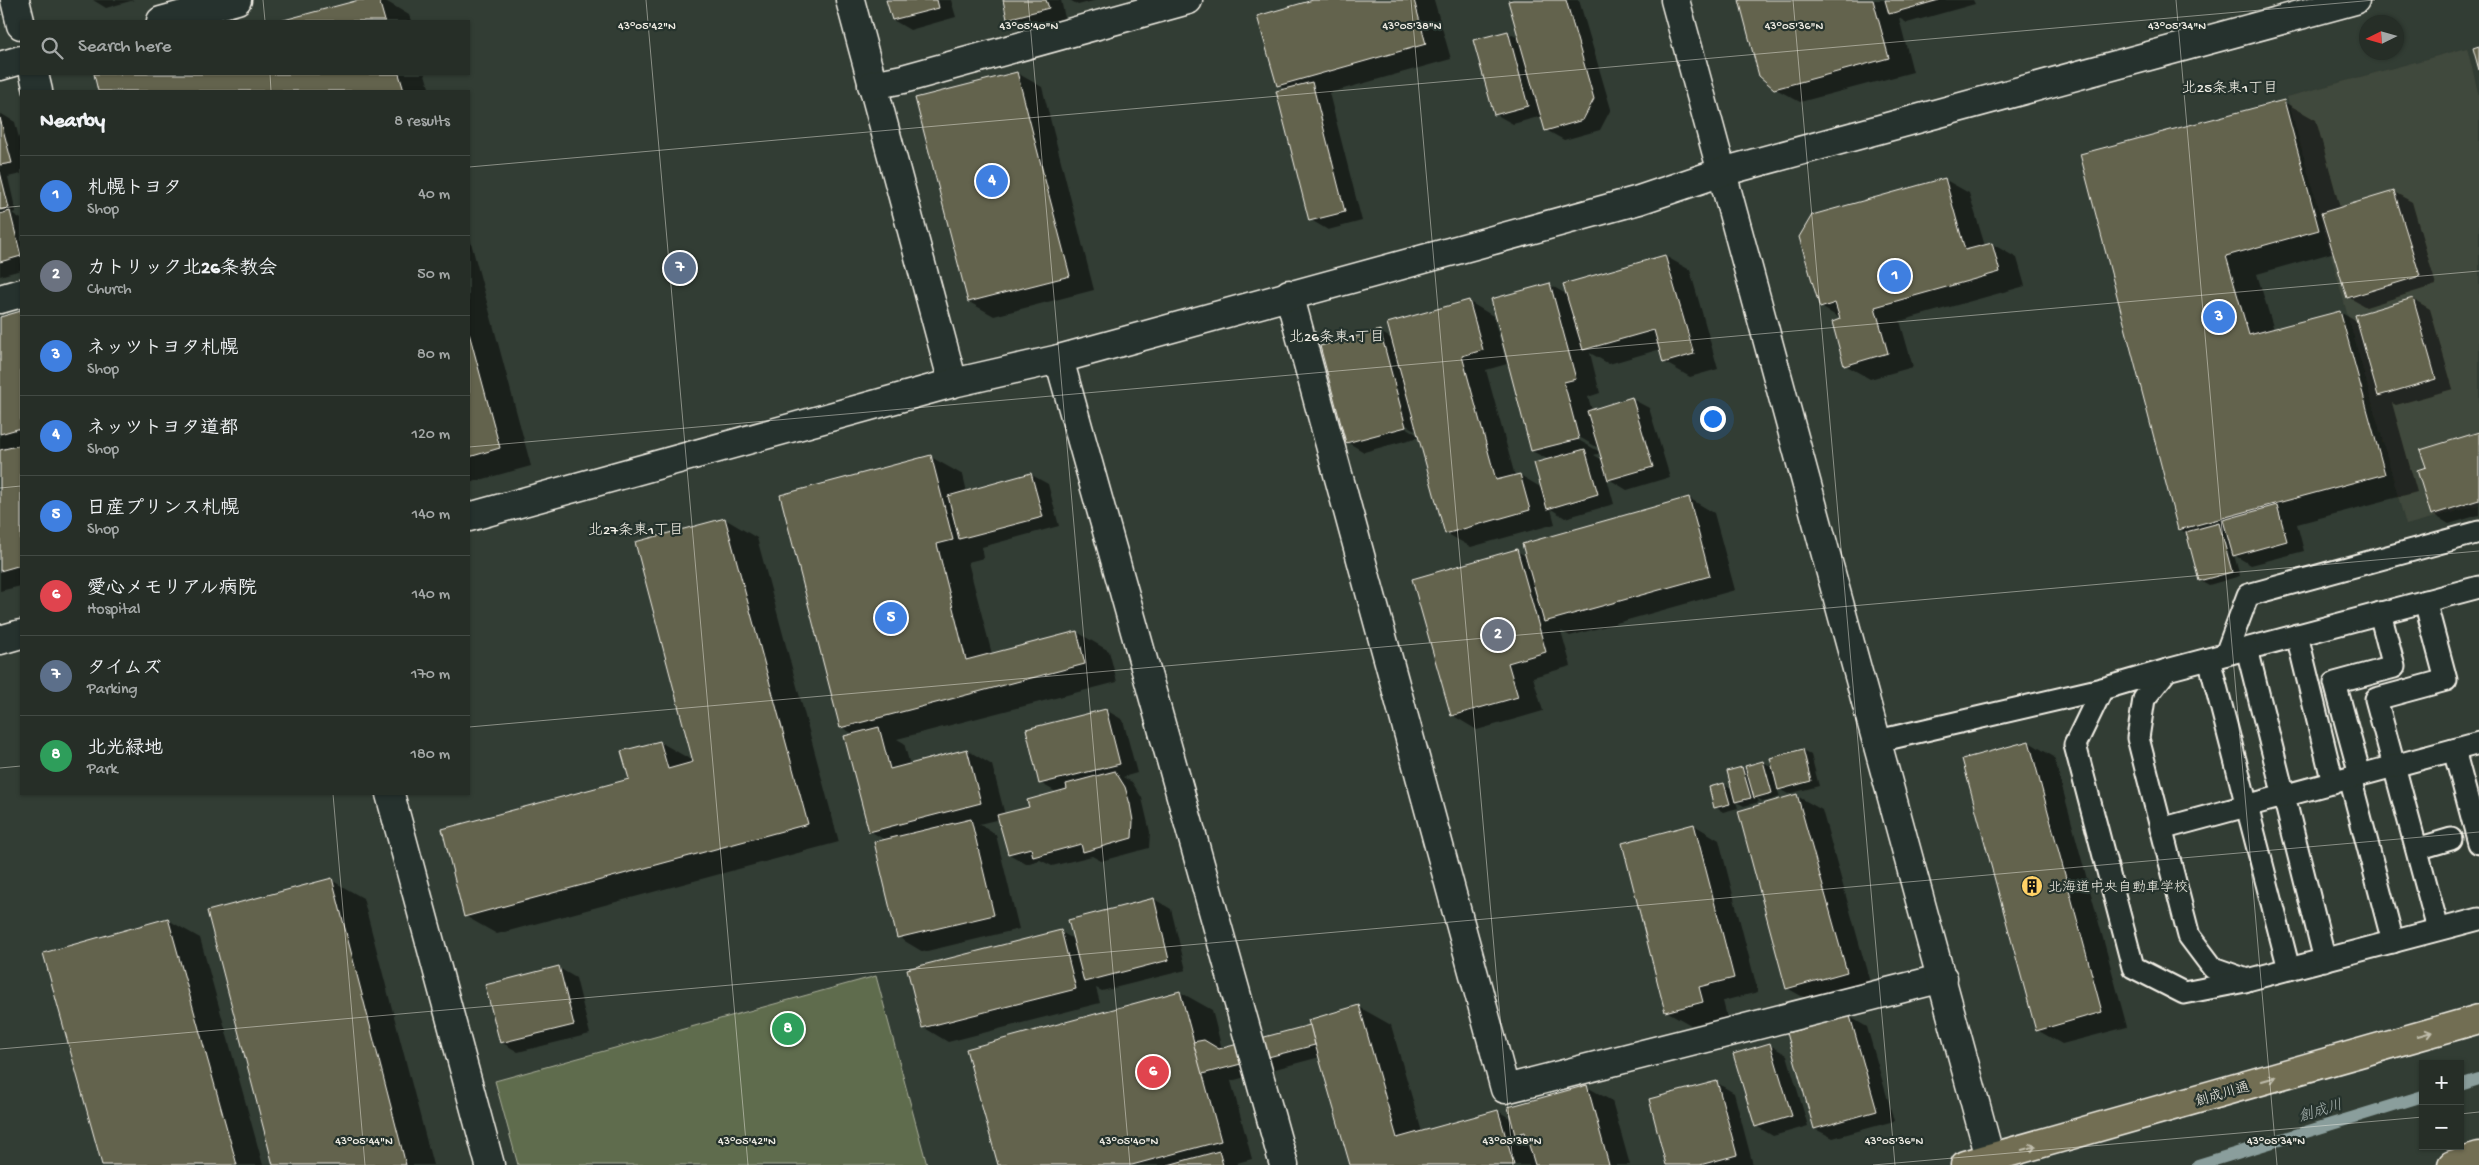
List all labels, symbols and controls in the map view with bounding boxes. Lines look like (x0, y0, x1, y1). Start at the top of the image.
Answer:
north arrow (2359, 15, 2404, 60)
search box (20, 20, 470, 75)
text: 43°05'42"N (618, 20, 676, 34)
text: 43°05'40"N (1000, 20, 1059, 34)
text: 43°05'38"N (1382, 20, 1442, 34)
text: 43°05'36"N (1765, 20, 1823, 34)
text: 43°05'34"N (2148, 20, 2206, 34)
icon: search (38, 34, 66, 62)
text: Search here (78, 36, 172, 59)
district label: 北25条東1丁目 (2182, 79, 2278, 98)
text: Nearby (40, 110, 105, 135)
text: 8 results (394, 113, 450, 132)
pin: 4 (976, 162, 1008, 200)
text: 札幌トヨタ (87, 178, 182, 201)
text: 1 (53, 186, 59, 205)
text: 40 m (418, 186, 450, 205)
text: Shop (87, 201, 119, 220)
pin: 7 (664, 249, 696, 287)
pin: 1 (1879, 257, 1911, 295)
text: カトリック北26条教会 (87, 258, 277, 281)
text: 2 (52, 266, 60, 285)
text: 50 m (417, 266, 450, 285)
text: Church (87, 281, 131, 300)
pin: 3 (2203, 298, 2235, 336)
district label: 北26条東1丁目 (1289, 328, 1385, 347)
text: ネッツトヨタ札幌 (87, 338, 238, 361)
text: 3 (52, 346, 60, 365)
text: 80 m (417, 346, 450, 365)
text: Shop (87, 361, 119, 380)
your location (1700, 406, 1726, 432)
text: ネッツトヨタ道都 (87, 418, 238, 441)
text: 4 (52, 426, 60, 445)
text: 120 m (411, 426, 450, 445)
text: Shop (87, 441, 119, 460)
text: 日産プリンス札幌 (87, 498, 239, 521)
text: 5 (52, 506, 60, 525)
text: 140 m (412, 506, 450, 525)
text: Shop (87, 521, 119, 540)
district label: 北27条東1丁目 (588, 521, 684, 540)
text: 愛心メモリアル病院 (87, 578, 257, 601)
text: 6 (52, 586, 60, 605)
text: 140 m (412, 586, 450, 605)
pin: 5 (875, 599, 907, 637)
text: Hospital (87, 601, 141, 620)
pin: 2 (1482, 616, 1514, 654)
text: タイムズ (87, 658, 161, 681)
text: 7 (52, 666, 60, 685)
text: 170 m (411, 666, 450, 685)
text: Parking (87, 681, 138, 700)
text: 北光緑地 (87, 738, 163, 761)
text: 8 (52, 746, 60, 765)
text: 180 m (411, 746, 450, 765)
text: Park (87, 761, 118, 780)
building icon: 北海道中央自動車学校 (2020, 874, 2044, 898)
place label: 北海道中央自動車学校 (2048, 880, 2188, 897)
pin: 8 (772, 1010, 804, 1048)
one-way arrow (2417, 1029, 2433, 1039)
pin: 6 (1137, 1053, 1169, 1091)
map controls (2419, 1060, 2464, 1150)
button: + (2419, 1060, 2464, 1105)
one-way arrow (2261, 1074, 2277, 1084)
street label: 創成川通 (2193, 1080, 2252, 1111)
water label: 創成川 (2296, 1096, 2345, 1127)
button: − (2419, 1105, 2464, 1150)
text: 43°05'44"N (335, 1135, 393, 1149)
text: 43°05'42"N (718, 1135, 776, 1149)
text: 43°05'40"N (1100, 1135, 1159, 1149)
text: 43°05'38"N (1482, 1135, 1542, 1149)
text: 43°05'36"N (1865, 1135, 1923, 1149)
text: 43°05'34"N (2247, 1135, 2305, 1149)
one-way arrow (2020, 1142, 2036, 1152)

